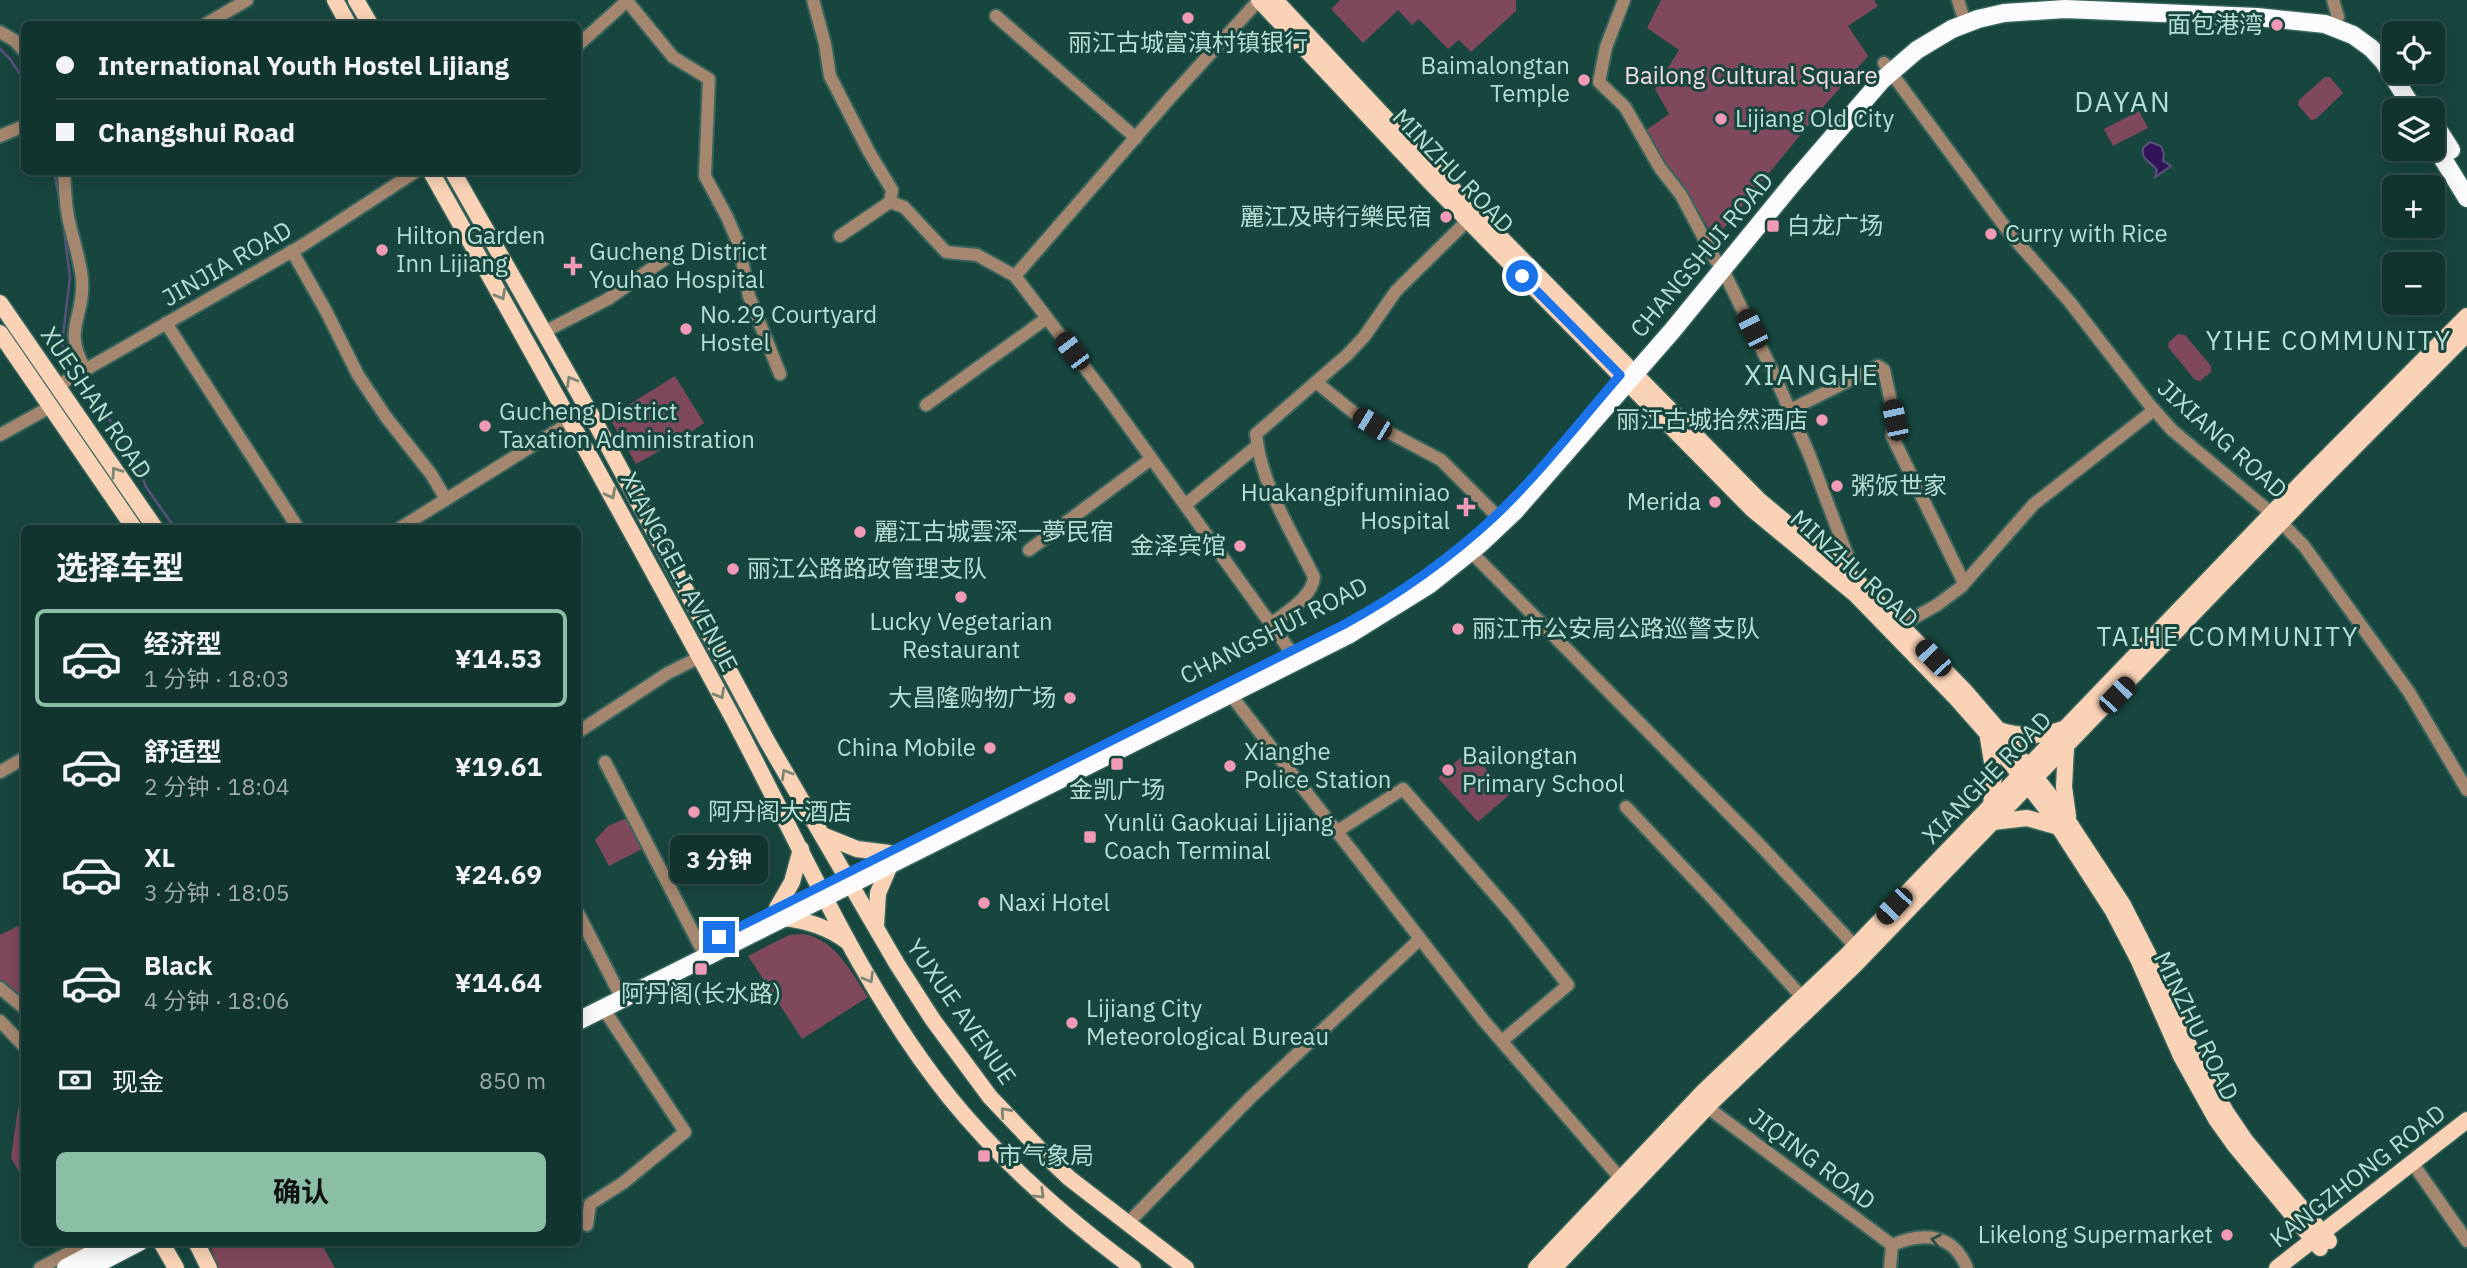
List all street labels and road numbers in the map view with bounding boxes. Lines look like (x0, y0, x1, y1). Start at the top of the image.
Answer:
street label: MINZHU ROAD (1386, 101, 1522, 240)
street label: CHANGSHUI ROAD (1623, 165, 1780, 344)
street label: JINJIA ROAD (156, 213, 297, 313)
street label: XUESHAN ROAD (34, 320, 160, 485)
street label: JIXIANG ROAD (2151, 371, 2294, 505)
street label: XIANGGELI AVENUE (614, 466, 746, 677)
street label: MINZHU ROAD (1784, 502, 1926, 634)
street label: CHANGSHUI ROAD (1174, 569, 1373, 691)
street label: XIANGHE ROAD (1915, 704, 2058, 851)
street label: YUXUE AVENUE (900, 932, 1024, 1091)
street label: MINZHU ROAD (2147, 946, 2247, 1105)
street label: KANGZHONG ROAD (2263, 1097, 2452, 1254)
street label: JIQING ROAD (1743, 1100, 1883, 1216)

